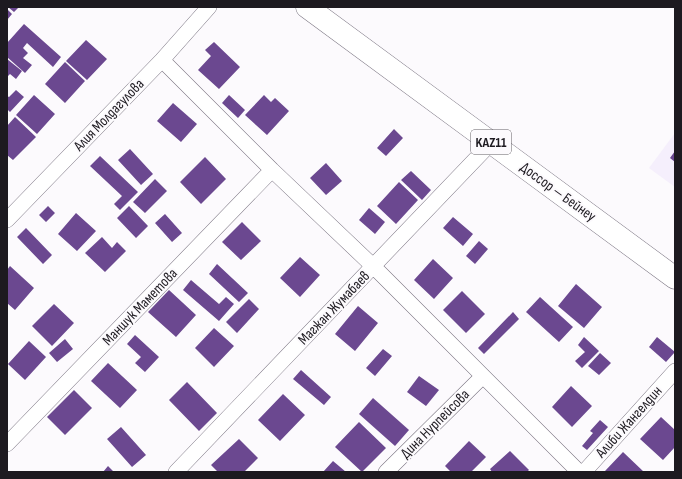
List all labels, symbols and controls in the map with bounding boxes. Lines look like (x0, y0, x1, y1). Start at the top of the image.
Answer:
street label: Алия Молдагулова (69, 75, 148, 156)
road number: KAZ11 (471, 130, 511, 154)
street label: Доссор — Бейнеу (516, 158, 600, 226)
street label: Маншук Маметова (98, 264, 182, 350)
street label: Магжан Жумабаев (294, 267, 374, 349)
street label: Алиби Жангелдин (591, 382, 666, 463)
street label: Дина Нурпейсова (396, 385, 474, 463)

